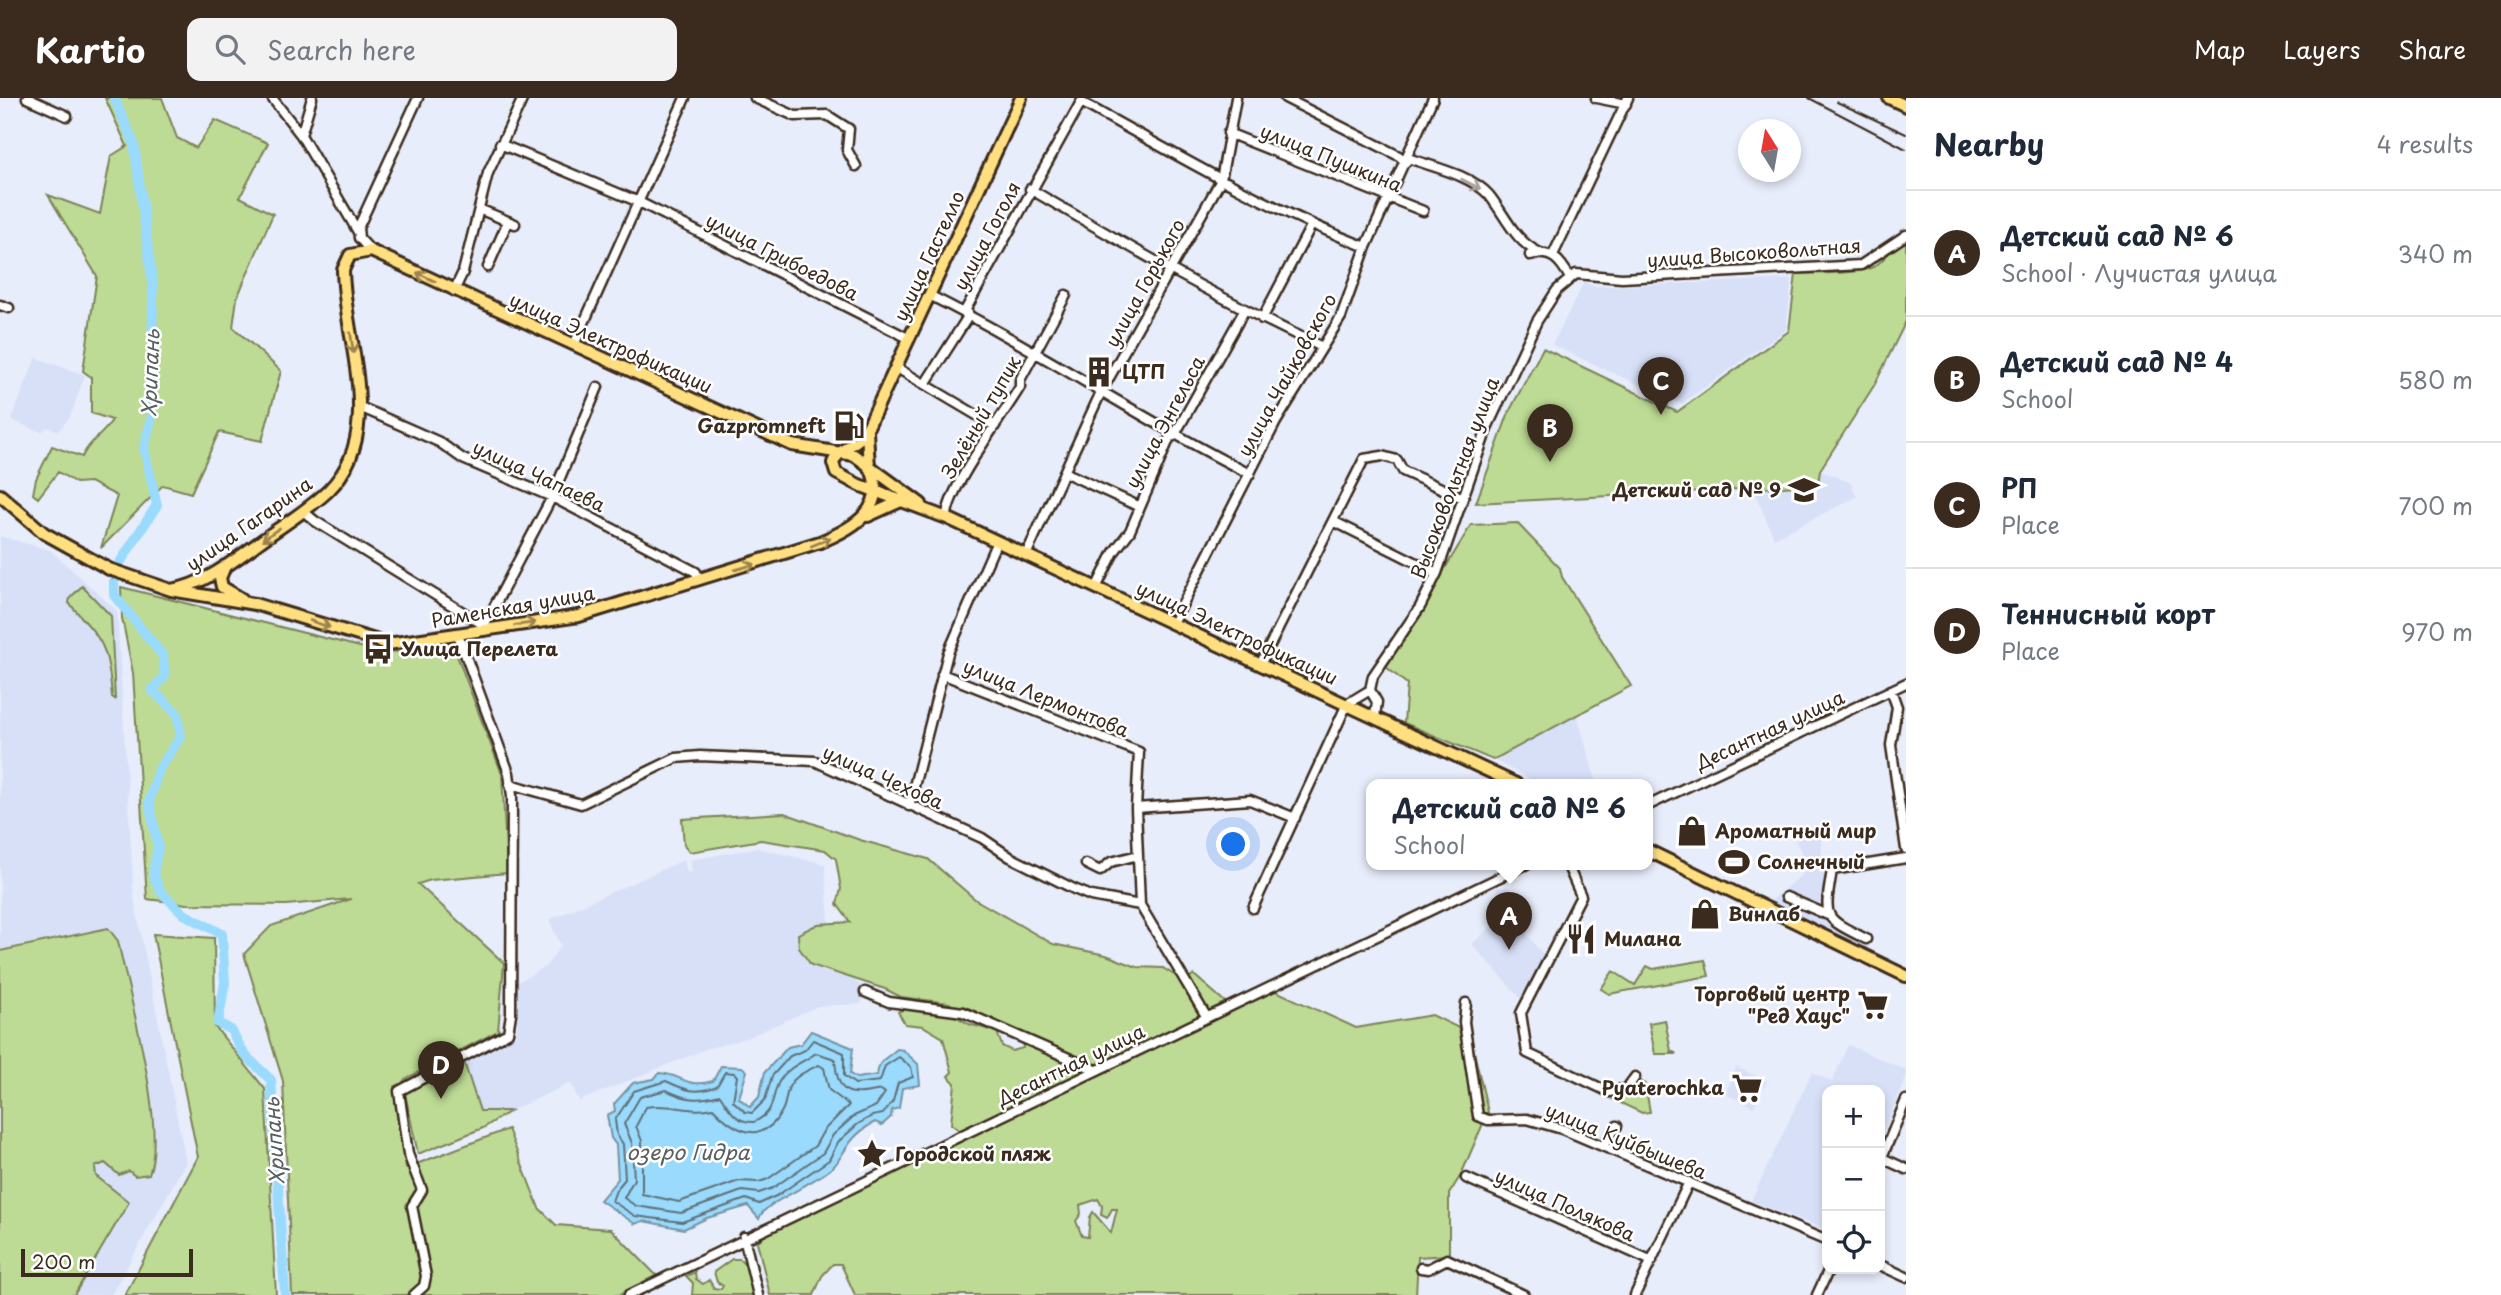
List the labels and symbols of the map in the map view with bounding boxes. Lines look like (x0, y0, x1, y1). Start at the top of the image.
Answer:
street label: улица Пушкина (1256, 116, 1407, 198)
north arrow (1738, 119, 1801, 182)
street label: улица Гоголя (946, 176, 1027, 295)
one-way arrow (1460, 177, 1481, 191)
street label: улица Гастелло (886, 186, 971, 326)
street label: улица Грибоедова (701, 205, 864, 307)
street label: улица Горького (1097, 213, 1191, 352)
street label: улица Высоковольтная (1646, 231, 1862, 273)
one-way arrow (416, 270, 437, 284)
street label: улица Электрофикации (505, 285, 717, 400)
street label: улица Чайковского (1230, 288, 1343, 461)
water label: Хрипань (131, 328, 167, 417)
one-way arrow (346, 331, 359, 354)
street label: Зелёный тупик (933, 349, 1027, 483)
street label: улица Энгельса (1117, 350, 1211, 493)
building icon: ЦТП (1082, 355, 1116, 389)
place label: ЦТП (1122, 357, 1165, 385)
pin: C (1638, 357, 1684, 415)
street label: Высоковольтная улица (1403, 373, 1506, 583)
pin: B (1527, 404, 1573, 462)
fuel station icon: Gazpromneft (832, 409, 866, 443)
place label: Gazpromneft (697, 411, 826, 439)
street label: улица Чапаева (469, 432, 610, 518)
street label: улица Гагарина (180, 469, 317, 577)
school or university icon: Детский сад № 9 (1787, 473, 1821, 507)
place label: Детский сад № 9 (1612, 475, 1781, 503)
one-way arrow (262, 527, 281, 541)
one-way arrow (810, 534, 831, 547)
one-way arrow (734, 559, 756, 572)
street label: улица Электрофикации (1132, 573, 1343, 691)
street label: Раменская улица (429, 578, 597, 634)
one-way arrow (309, 618, 331, 631)
one-way arrow (514, 618, 536, 631)
bus stop icon: Улица Перелета (361, 632, 395, 666)
place label: Улица Перелета (400, 634, 558, 662)
street label: улица Лермонтова (959, 651, 1134, 743)
street label: Десантная улица (1690, 682, 1849, 776)
street label: улица Чехова (819, 737, 948, 815)
shop icon: Ароматный мир (1675, 814, 1709, 848)
place label: Ароматный мир (1714, 816, 1877, 844)
your location (1216, 827, 1250, 861)
sports icon: Солнечный (1717, 845, 1751, 879)
place label: Солнечный (1757, 847, 1865, 875)
pin: A (1486, 892, 1532, 950)
shop icon: Винлаб (1688, 897, 1722, 931)
place label: Винлаб (1728, 899, 1801, 927)
restaurant icon: Милана (1564, 922, 1598, 956)
place label: Милана (1604, 924, 1682, 952)
place label: Торговый центр "Ред Хаус" (1694, 979, 1850, 1029)
supermarket icon: Торговый центр "Ред Хаус" (1856, 988, 1890, 1022)
street label: Десантная улица (991, 1016, 1149, 1112)
pin: D (418, 1041, 464, 1099)
supermarket icon: Pyaterochka (1730, 1071, 1764, 1105)
place label: Pyaterochka (1601, 1073, 1724, 1101)
water label: Хрипань (254, 1095, 292, 1186)
street label: улица Куйбышева (1541, 1095, 1711, 1185)
water label: озеро Гидра (626, 1135, 751, 1167)
place icon: Городской пляж (855, 1137, 889, 1171)
place label: Городской пляж (895, 1139, 1051, 1167)
street label: улица Полякова (1491, 1161, 1640, 1248)
scale bar (21, 1246, 192, 1278)

